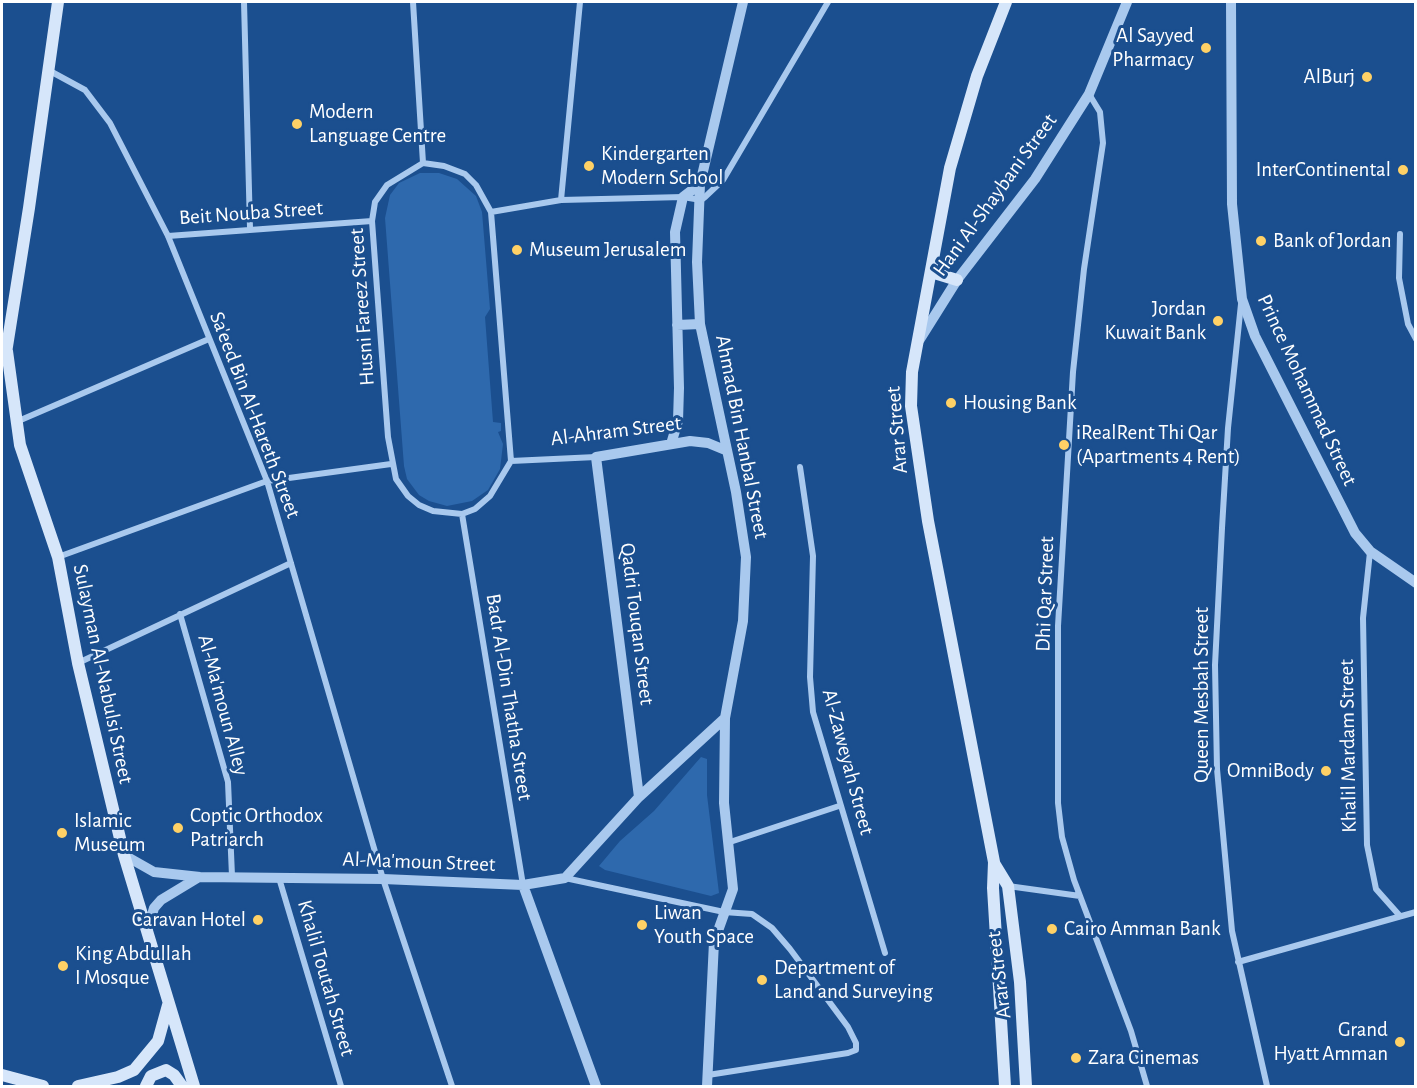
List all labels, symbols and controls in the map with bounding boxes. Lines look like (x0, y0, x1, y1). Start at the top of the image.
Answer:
place label: Al Sayyed Pharmacy (1112, 23, 1194, 73)
marker: Al Sayyed Pharmacy (1199, 41, 1213, 55)
place label: AlBurj (1304, 64, 1355, 90)
marker: AlBurj (1360, 70, 1374, 84)
place label: Modern Language Centre (309, 99, 446, 149)
street label: Hani Al-Shaybani Street (928, 109, 1062, 281)
marker: Modern Language Centre (290, 117, 304, 131)
place label: Kindergarten Modern School (601, 141, 723, 191)
place label: InterContinental (1256, 157, 1391, 183)
marker: Kindergarten Modern School (582, 159, 596, 173)
marker: InterContinental (1396, 163, 1410, 177)
street label: Beit Nouba Street (178, 195, 324, 231)
street label: Husni Fareez Street (344, 227, 380, 387)
place label: Bank of Jordan (1273, 228, 1392, 254)
marker: Bank of Jordan (1254, 234, 1268, 248)
place label: Museum Jerusalem (529, 237, 686, 263)
marker: Museum Jerusalem (510, 243, 524, 257)
street label: Prince Mohammad Street (1252, 290, 1362, 490)
place label: Jordan Kuwait Bank (1104, 296, 1206, 346)
street label: Sa'eed Bin Al-Hareth Street (204, 308, 306, 522)
marker: Jordan Kuwait Bank (1211, 314, 1225, 328)
street label: Ahmad Bin Hanbal Street (710, 333, 774, 541)
street label: Arar Street (881, 385, 913, 475)
place label: Housing Bank (963, 390, 1077, 416)
marker: Housing Bank (944, 396, 958, 410)
street label: Al-Ahram Street (549, 410, 683, 452)
place label: iRealRent Thi Qar (Apartments 4 Rent) (1076, 420, 1241, 470)
marker: iRealRent Thi Qar (Apartments 4 Rent) (1057, 438, 1071, 452)
street label: Dhi Qar Street (1030, 536, 1060, 652)
street label: Qadri Touqan Street (615, 541, 659, 707)
street label: Sulayman Al-Nabulsi Street (67, 562, 139, 786)
street label: Badr Al-Din Thatha Street (480, 592, 538, 802)
street label: Queen Mesbah Street (1189, 607, 1215, 783)
street label: Al-Ma'moun Alley (192, 632, 254, 778)
street label: Khalil Mardam Street (1334, 659, 1362, 833)
street label: Al-Zaweyah Street (816, 686, 880, 838)
place label: OmniBody (1227, 758, 1314, 784)
marker: OmniBody (1319, 764, 1333, 778)
place label: Coptic Orthodox Patriarch (190, 803, 323, 853)
place label: Islamic Museum (74, 808, 146, 858)
marker: Coptic Orthodox Patriarch (171, 821, 185, 835)
marker: Islamic Museum (55, 826, 69, 840)
street label: Al-Ma'moun Street (342, 847, 496, 877)
street label: Khalil Toutah Street (292, 897, 360, 1059)
place label: Liwan Youth Space (654, 900, 754, 950)
place label: Caravan Hotel (132, 907, 246, 933)
marker: Caravan Hotel (251, 913, 265, 927)
place label: Cairo Amman Bank (1064, 916, 1221, 942)
marker: Liwan Youth Space (635, 918, 649, 932)
marker: Cairo Amman Bank (1045, 922, 1059, 936)
street label: Arar Street (981, 930, 1017, 1020)
place label: King Abdullah I Mosque (75, 941, 192, 991)
place label: Department of Land and Surveying (774, 955, 933, 1005)
marker: King Abdullah I Mosque (56, 959, 70, 973)
marker: Department of Land and Surveying (755, 973, 769, 987)
place label: Grand Hyatt Amman (1273, 1017, 1388, 1067)
marker: Grand Hyatt Amman (1393, 1035, 1407, 1049)
place label: Zara Cinemas (1088, 1045, 1199, 1071)
marker: Zara Cinemas (1069, 1051, 1083, 1065)

